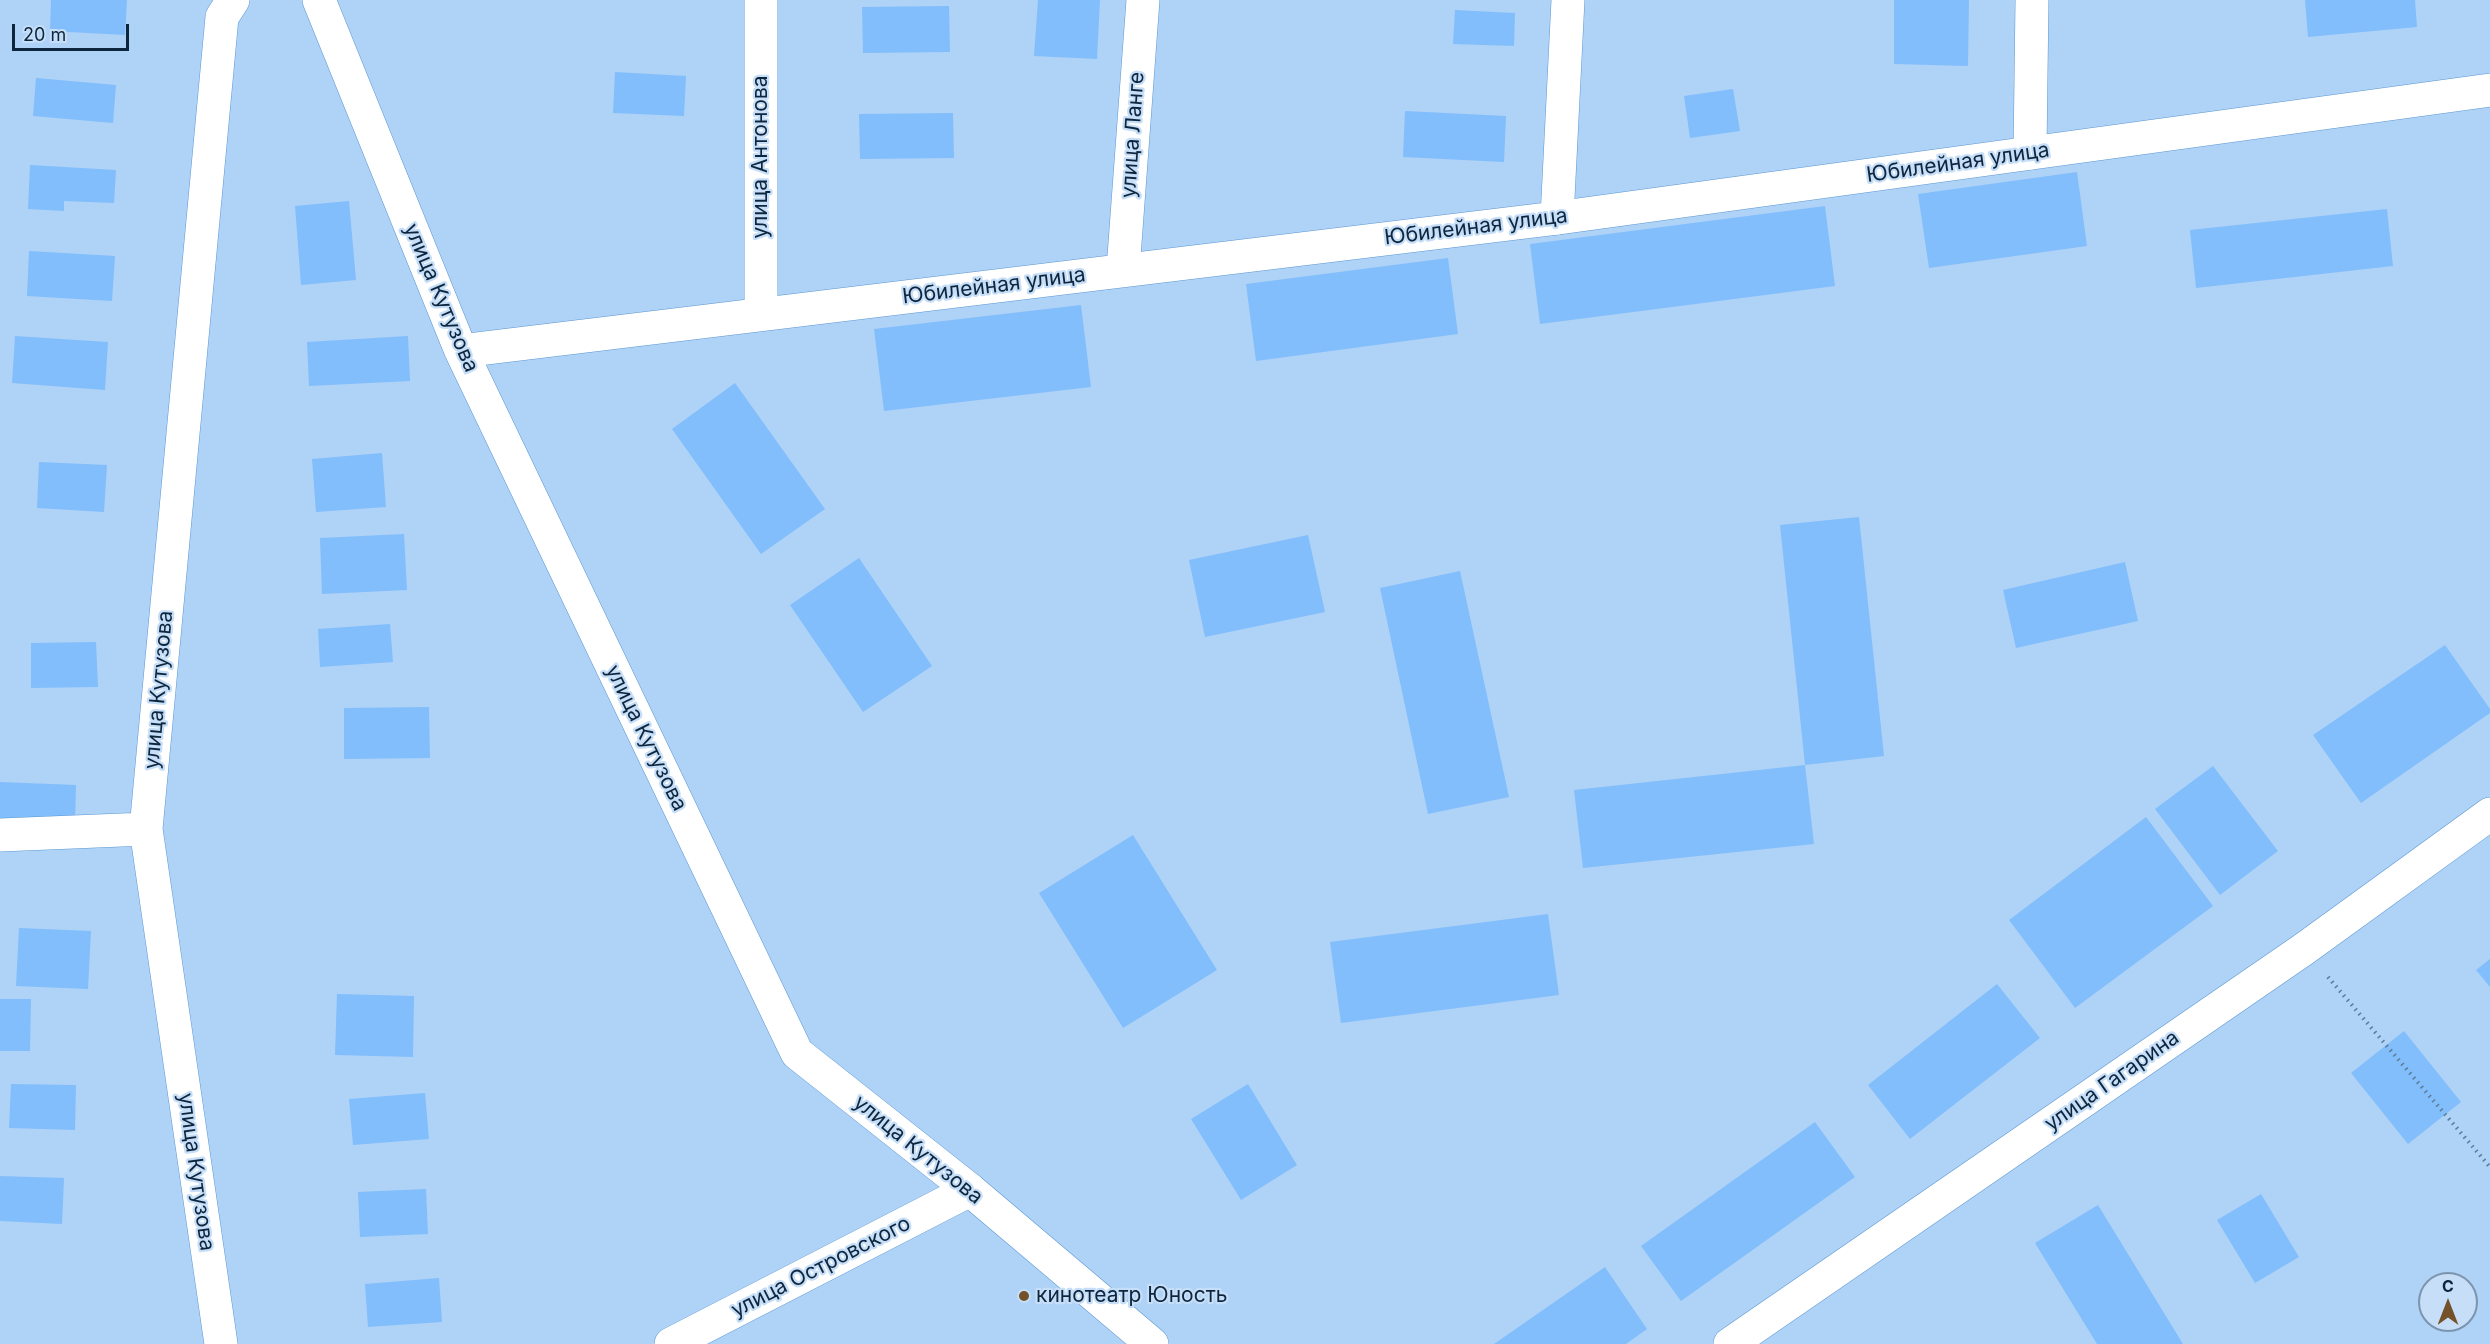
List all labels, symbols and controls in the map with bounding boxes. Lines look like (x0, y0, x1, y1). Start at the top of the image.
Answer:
scale bar (15, 12, 132, 50)
text: 20 m (23, 24, 66, 45)
street label: улица Ланге (1116, 71, 1150, 199)
street label: улица Антонова (748, 75, 774, 239)
street label: Юбилейная улица (1865, 138, 2051, 188)
street label: Юбилейная улица (1383, 203, 1569, 251)
street label: улица Кутузова (398, 220, 484, 376)
street label: Юбилейная улица (901, 262, 1087, 310)
street label: улица Кутузова (140, 610, 178, 770)
street label: улица Кутузова (600, 661, 692, 815)
street label: улица Гагарина (2040, 1025, 2184, 1137)
street label: улица Кутузова (848, 1090, 988, 1210)
street label: улица Кутузова (172, 1091, 220, 1253)
street label: улица Островского (727, 1211, 915, 1323)
north arrow (2418, 1272, 2478, 1332)
text: С (2442, 1276, 2454, 1296)
place label: кинотеатр Юность (1036, 1283, 1228, 1309)
marker: кинотеатр Юность (1017, 1289, 1031, 1303)

